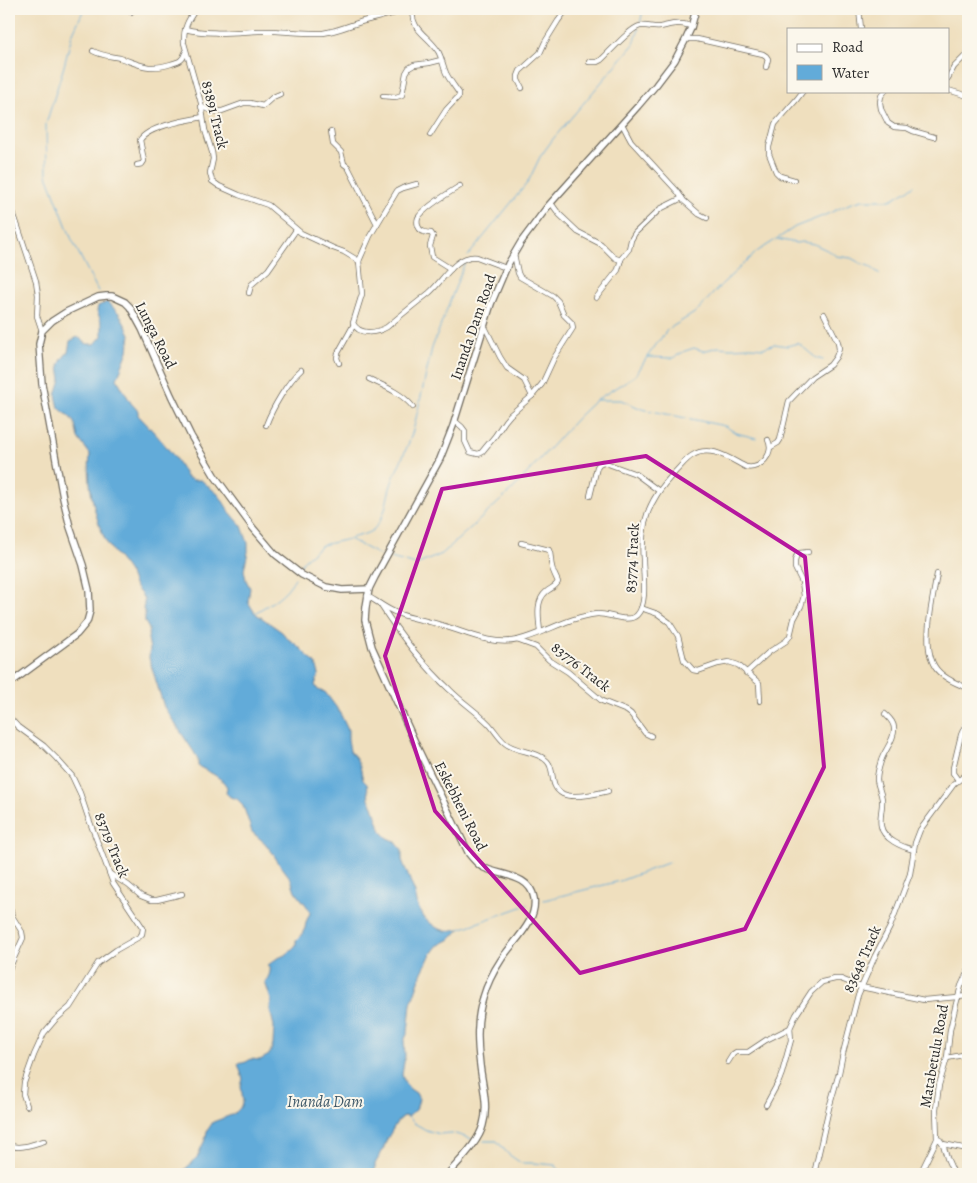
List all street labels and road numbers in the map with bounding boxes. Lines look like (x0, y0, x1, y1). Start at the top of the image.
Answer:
street label: 83891 Track (197, 79, 233, 152)
street label: Inanda Dam Road (445, 270, 501, 383)
street label: Lunga Road (131, 298, 182, 373)
street label: 83774 Track (620, 522, 644, 593)
street label: 83776 Track (547, 638, 615, 697)
street label: Eskebheni Road (430, 758, 493, 855)
street label: 83719 Track (90, 809, 134, 881)
street label: 83648 Track (838, 922, 886, 996)
street label: Matabetulu Road (915, 1002, 953, 1109)

